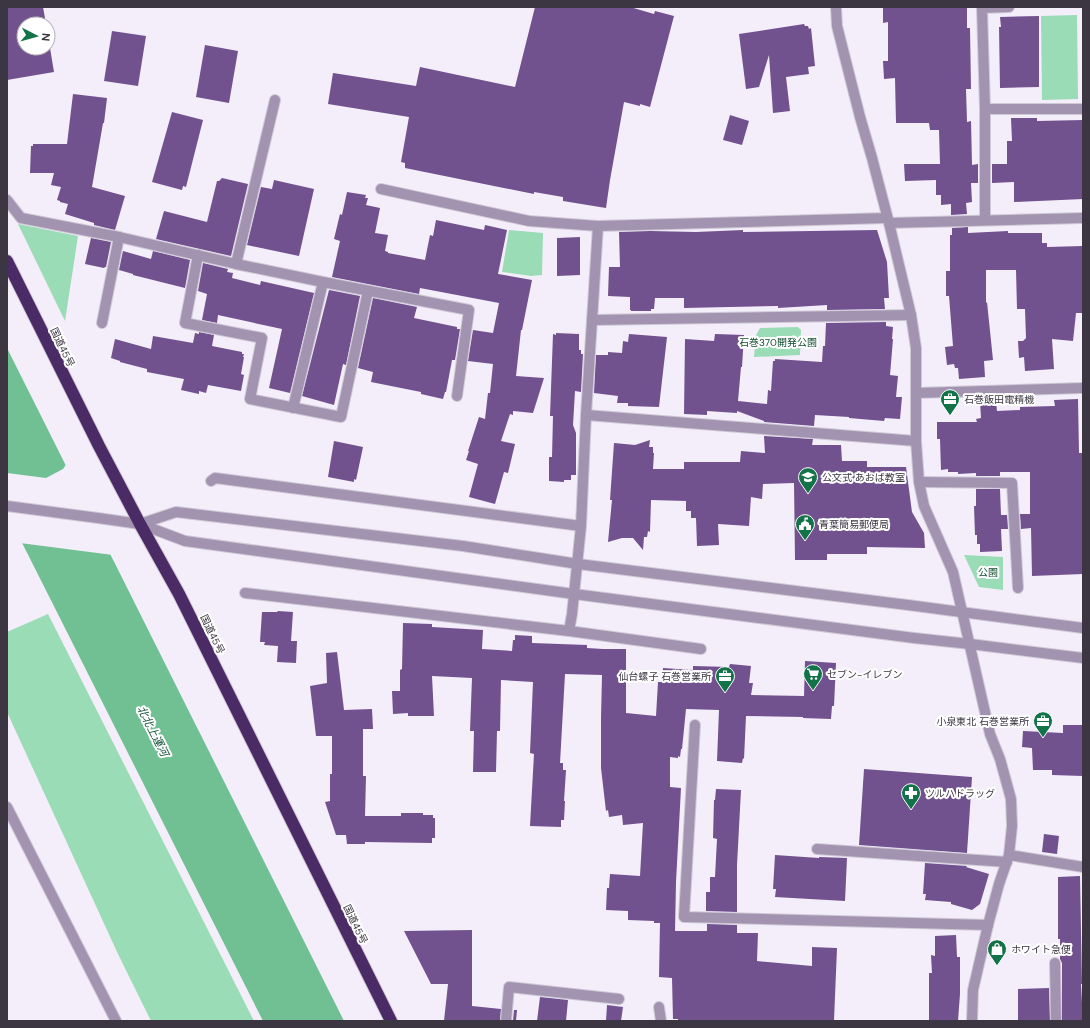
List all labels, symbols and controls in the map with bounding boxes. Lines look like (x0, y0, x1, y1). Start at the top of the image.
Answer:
north arrow (16, 16, 56, 56)
text: N (39, 32, 53, 42)
street label: 国道45号 (47, 325, 78, 369)
park label: 石巻370開発公園 (739, 336, 817, 349)
office icon: 石巻飯田電精機 (939, 388, 961, 416)
place label: 石巻飯田電精機 (964, 393, 1034, 406)
school or university icon: 公文式 あおば教室 (797, 466, 819, 494)
place label: 公文式 あおば教室 (822, 471, 905, 484)
public building icon: 青葉簡易郵便局 (794, 513, 816, 541)
place label: 青葉簡易郵便局 (819, 518, 889, 531)
park label: 公園 (978, 566, 998, 579)
street label: 国道45号 (197, 612, 228, 656)
supermarket icon: セブン-イレブン (802, 663, 824, 691)
office icon: 仙台螺子 石巻営業所 (714, 665, 736, 693)
place label: セブン-イレブン (827, 668, 902, 681)
place label: 仙台螺子 石巻営業所 (618, 670, 711, 683)
water label: 北北上運河 (134, 703, 173, 760)
office icon: 小泉東北 石巻営業所 (1032, 710, 1054, 738)
place label: 小泉東北 石巻営業所 (936, 715, 1029, 728)
pharmacy icon: ツルハドラッグ (900, 782, 922, 810)
place label: ツルハドラッグ (925, 787, 995, 800)
street label: 国道45号 (340, 902, 371, 946)
shop icon: ホワイト急便 (986, 938, 1008, 966)
place label: ホワイト急便 (1011, 943, 1071, 956)

